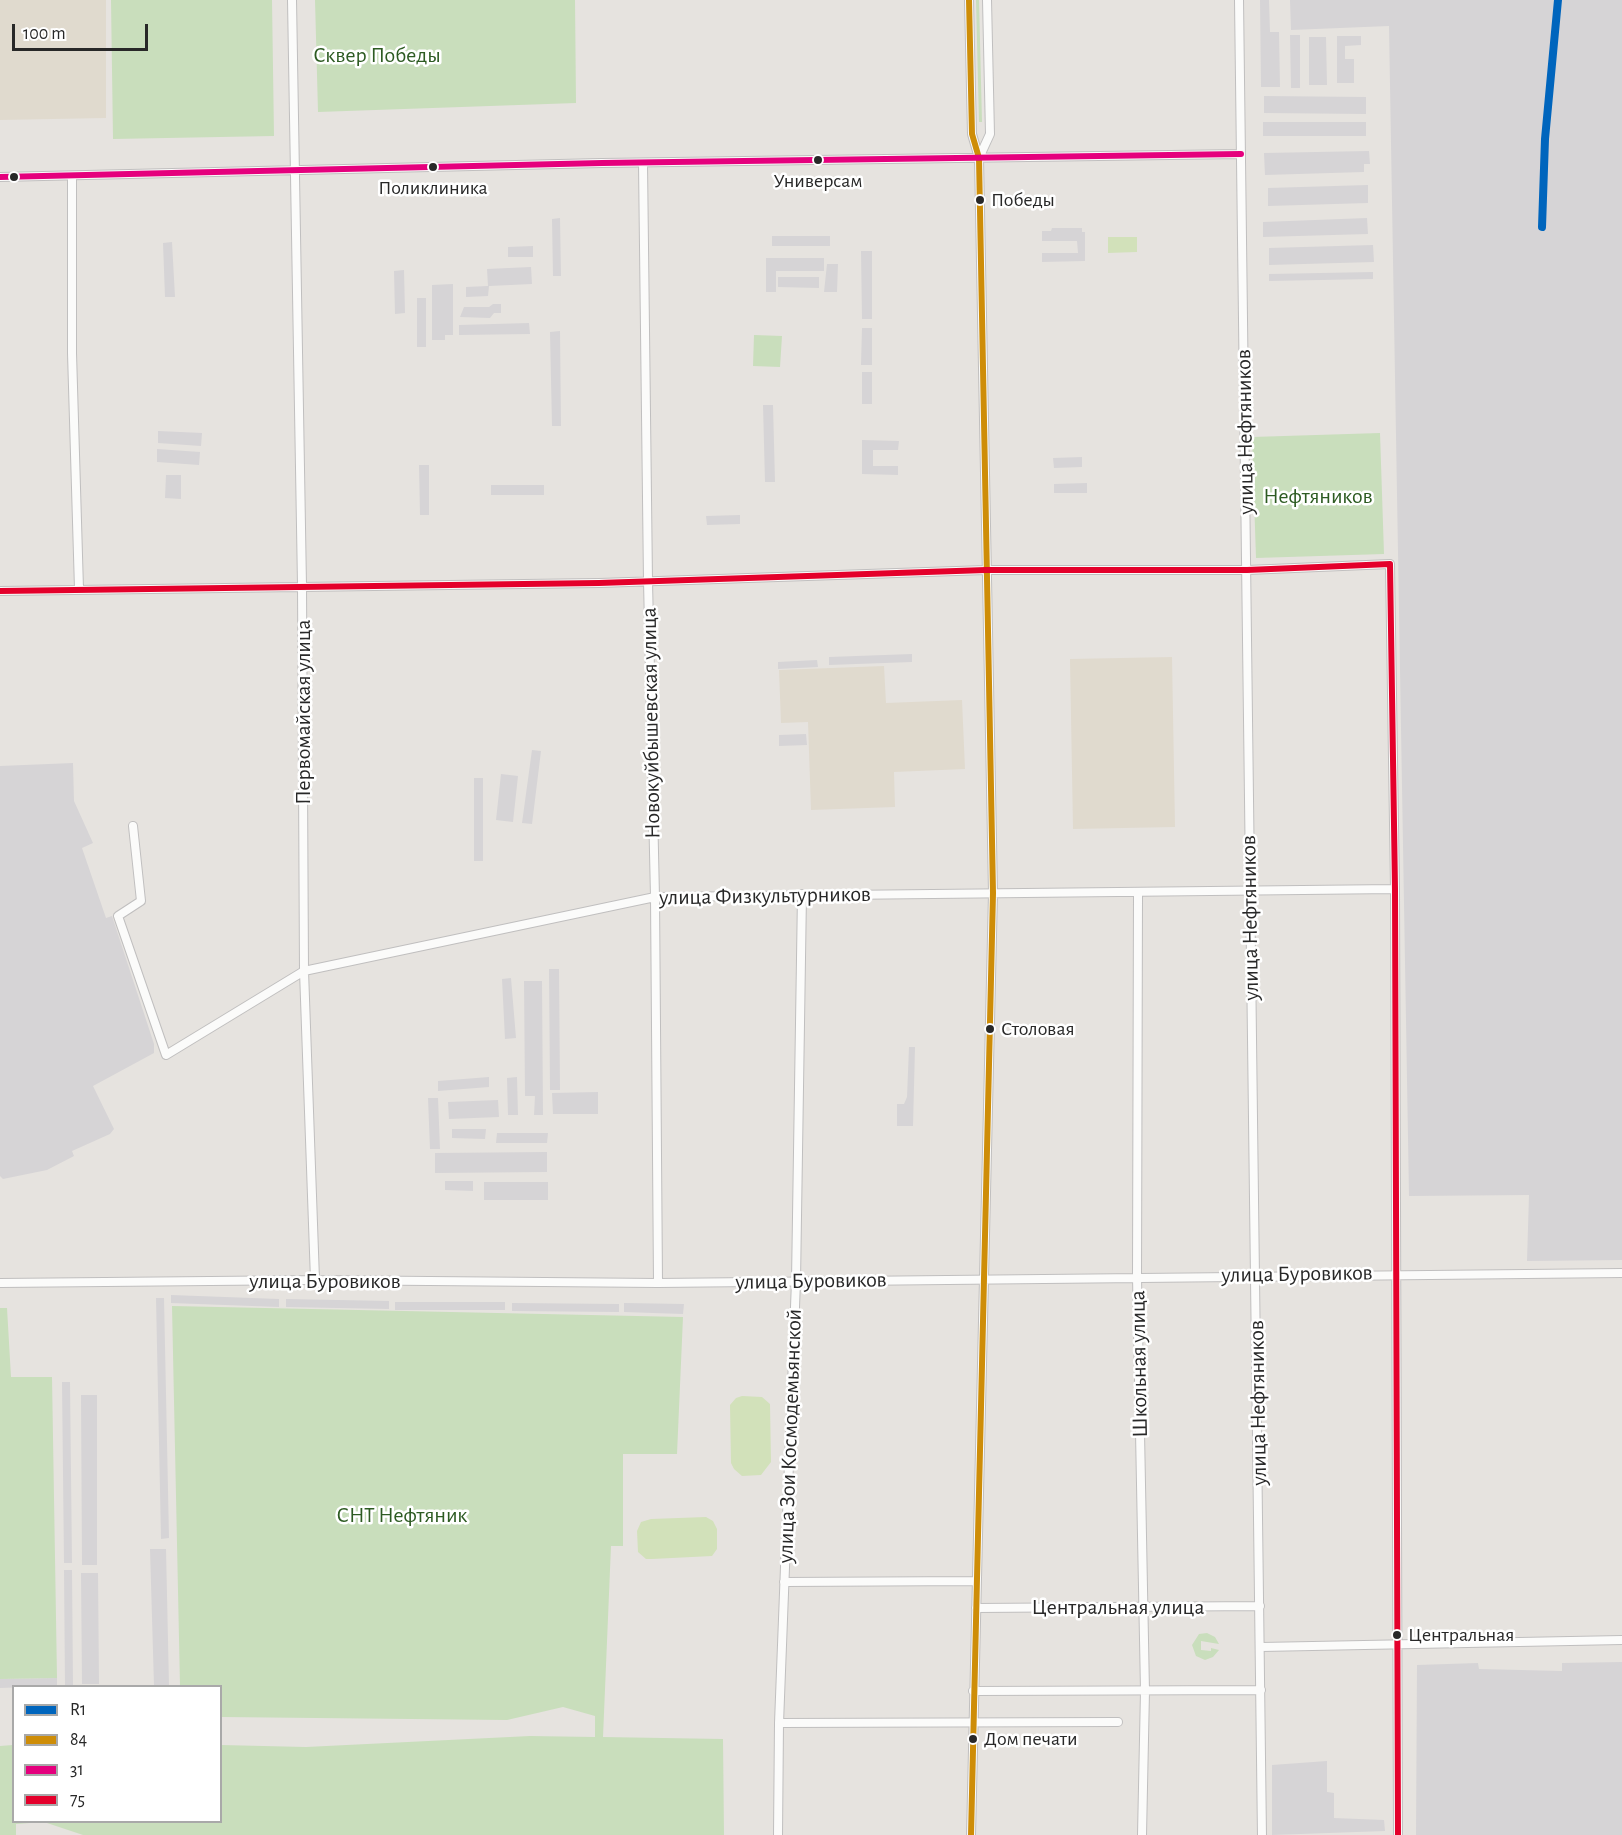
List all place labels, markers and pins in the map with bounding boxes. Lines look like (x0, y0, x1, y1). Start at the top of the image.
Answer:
marker: Универсам (812, 154, 824, 166)
marker: Поликлиника (427, 161, 439, 173)
place label: Универсам (774, 169, 862, 193)
unlabelled marker (8, 171, 20, 183)
place label: Поликлиника (378, 176, 488, 200)
place label: Победы (991, 188, 1055, 212)
marker: Победы (974, 194, 986, 206)
place label: Столовая (1001, 1017, 1075, 1041)
marker: Столовая (984, 1023, 996, 1035)
place label: Центральная (1408, 1623, 1514, 1647)
marker: Центральная (1391, 1629, 1403, 1641)
place label: Дом печати (984, 1727, 1078, 1751)
marker: Дом печати (967, 1733, 979, 1745)

